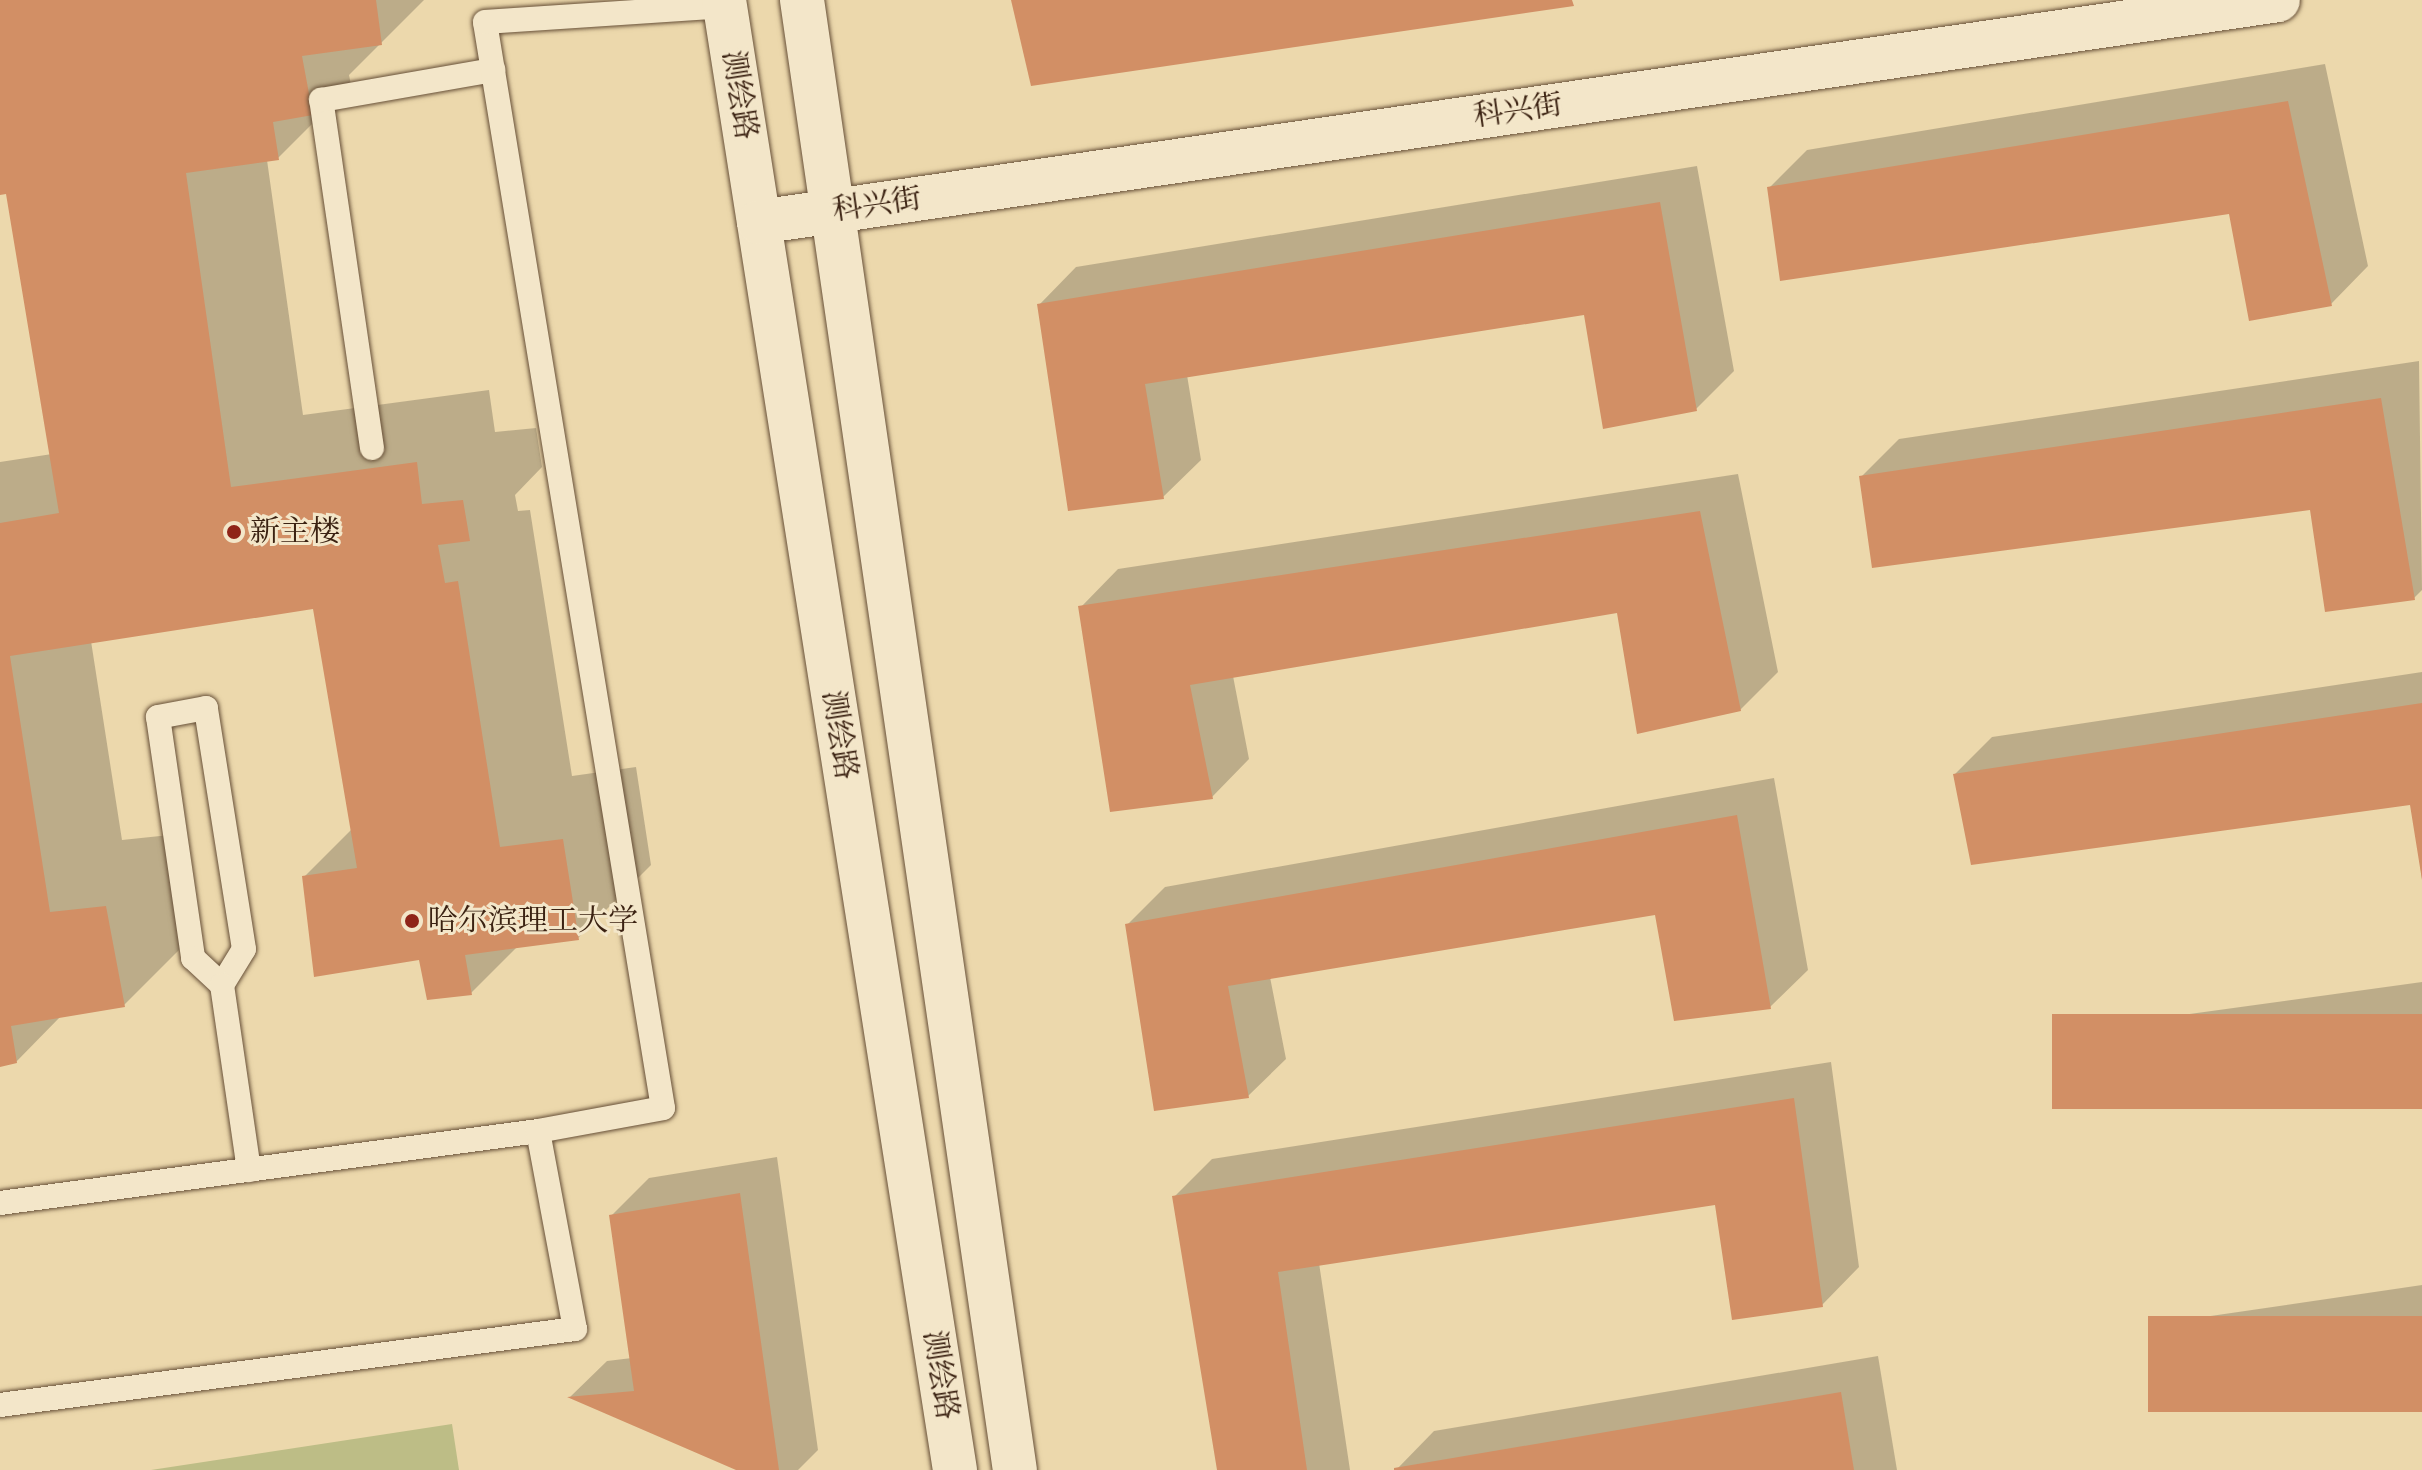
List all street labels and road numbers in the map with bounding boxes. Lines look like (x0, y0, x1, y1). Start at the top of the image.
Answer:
street label: 测绘路 (714, 48, 764, 142)
street label: 科兴街 (1471, 87, 1565, 135)
street label: 科兴街 (830, 181, 924, 229)
street label: 测绘路 (814, 688, 864, 782)
street label: 测绘路 (915, 1328, 965, 1422)

